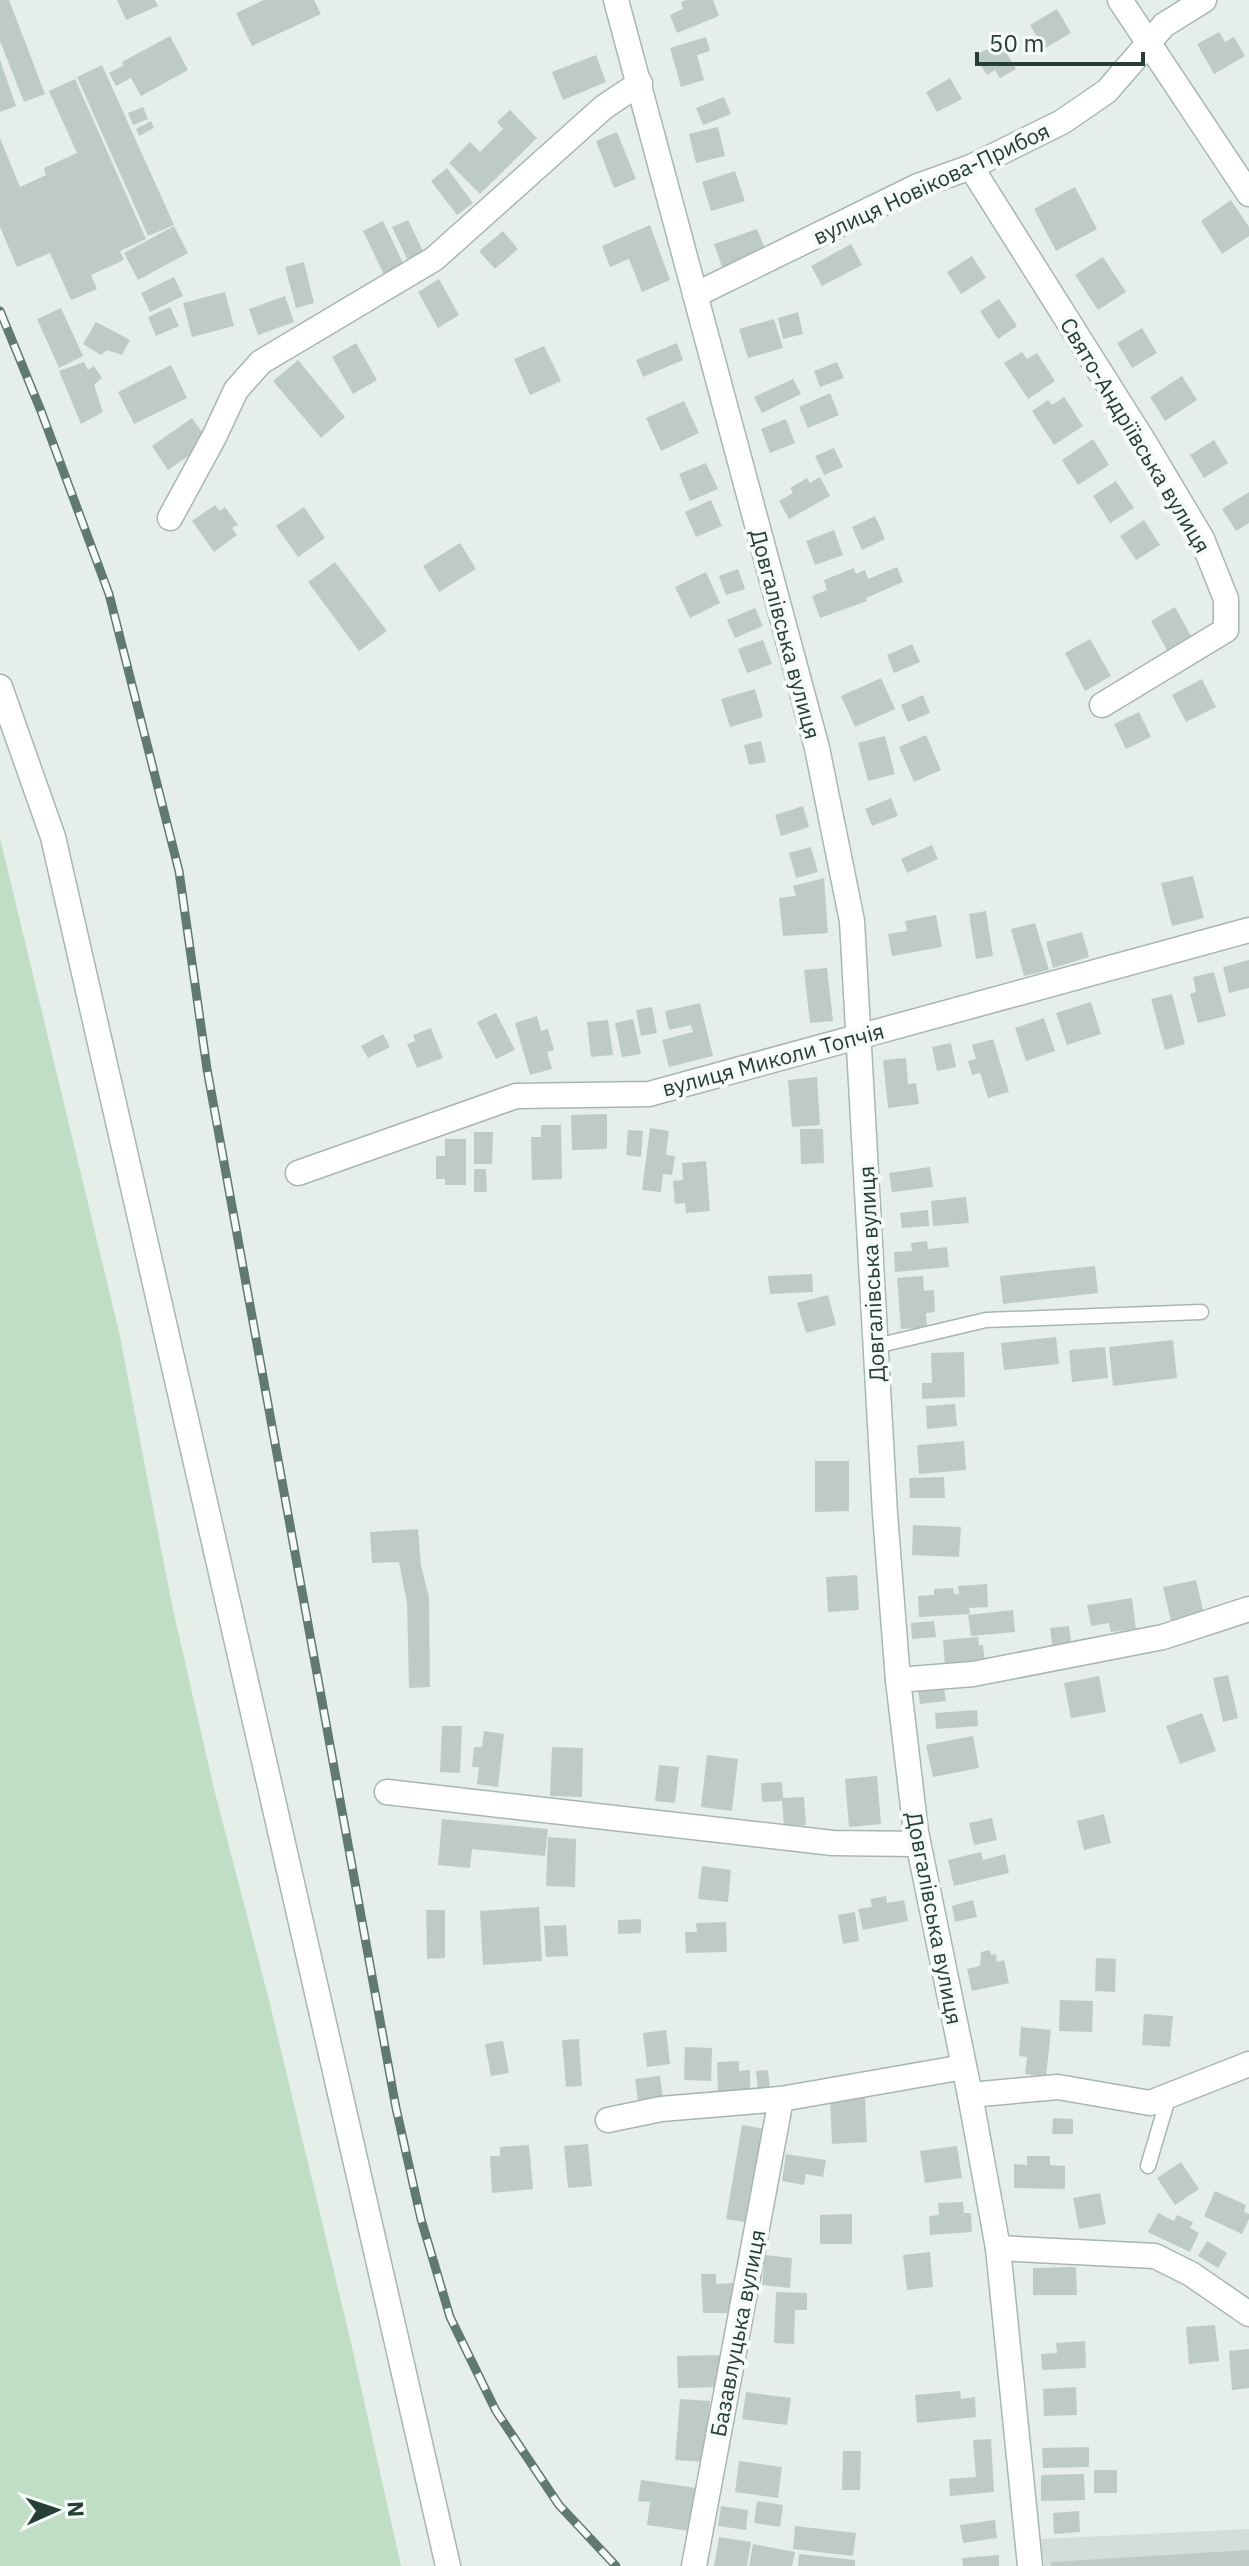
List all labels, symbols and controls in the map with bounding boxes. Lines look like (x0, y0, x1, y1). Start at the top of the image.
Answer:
scale bar (977, 16, 1143, 66)
text: 50 m (989, 27, 1044, 59)
street label: вулиця Новікова-Прибоя (808, 115, 1054, 251)
street label: Свято-Андріївська вулиця (1054, 312, 1218, 558)
street label: Довгалівська вулиця (744, 526, 828, 742)
street label: вулиця Миколи Топчія (659, 1015, 887, 1103)
street label: Довгалівська вулиця (851, 1165, 891, 1383)
street label: Довгалівська вулиця (900, 1809, 970, 2027)
street label: Базавлуцька вулиця (703, 2227, 771, 2439)
north arrow (16, 2470, 96, 2550)
text: N (62, 2500, 91, 2518)

